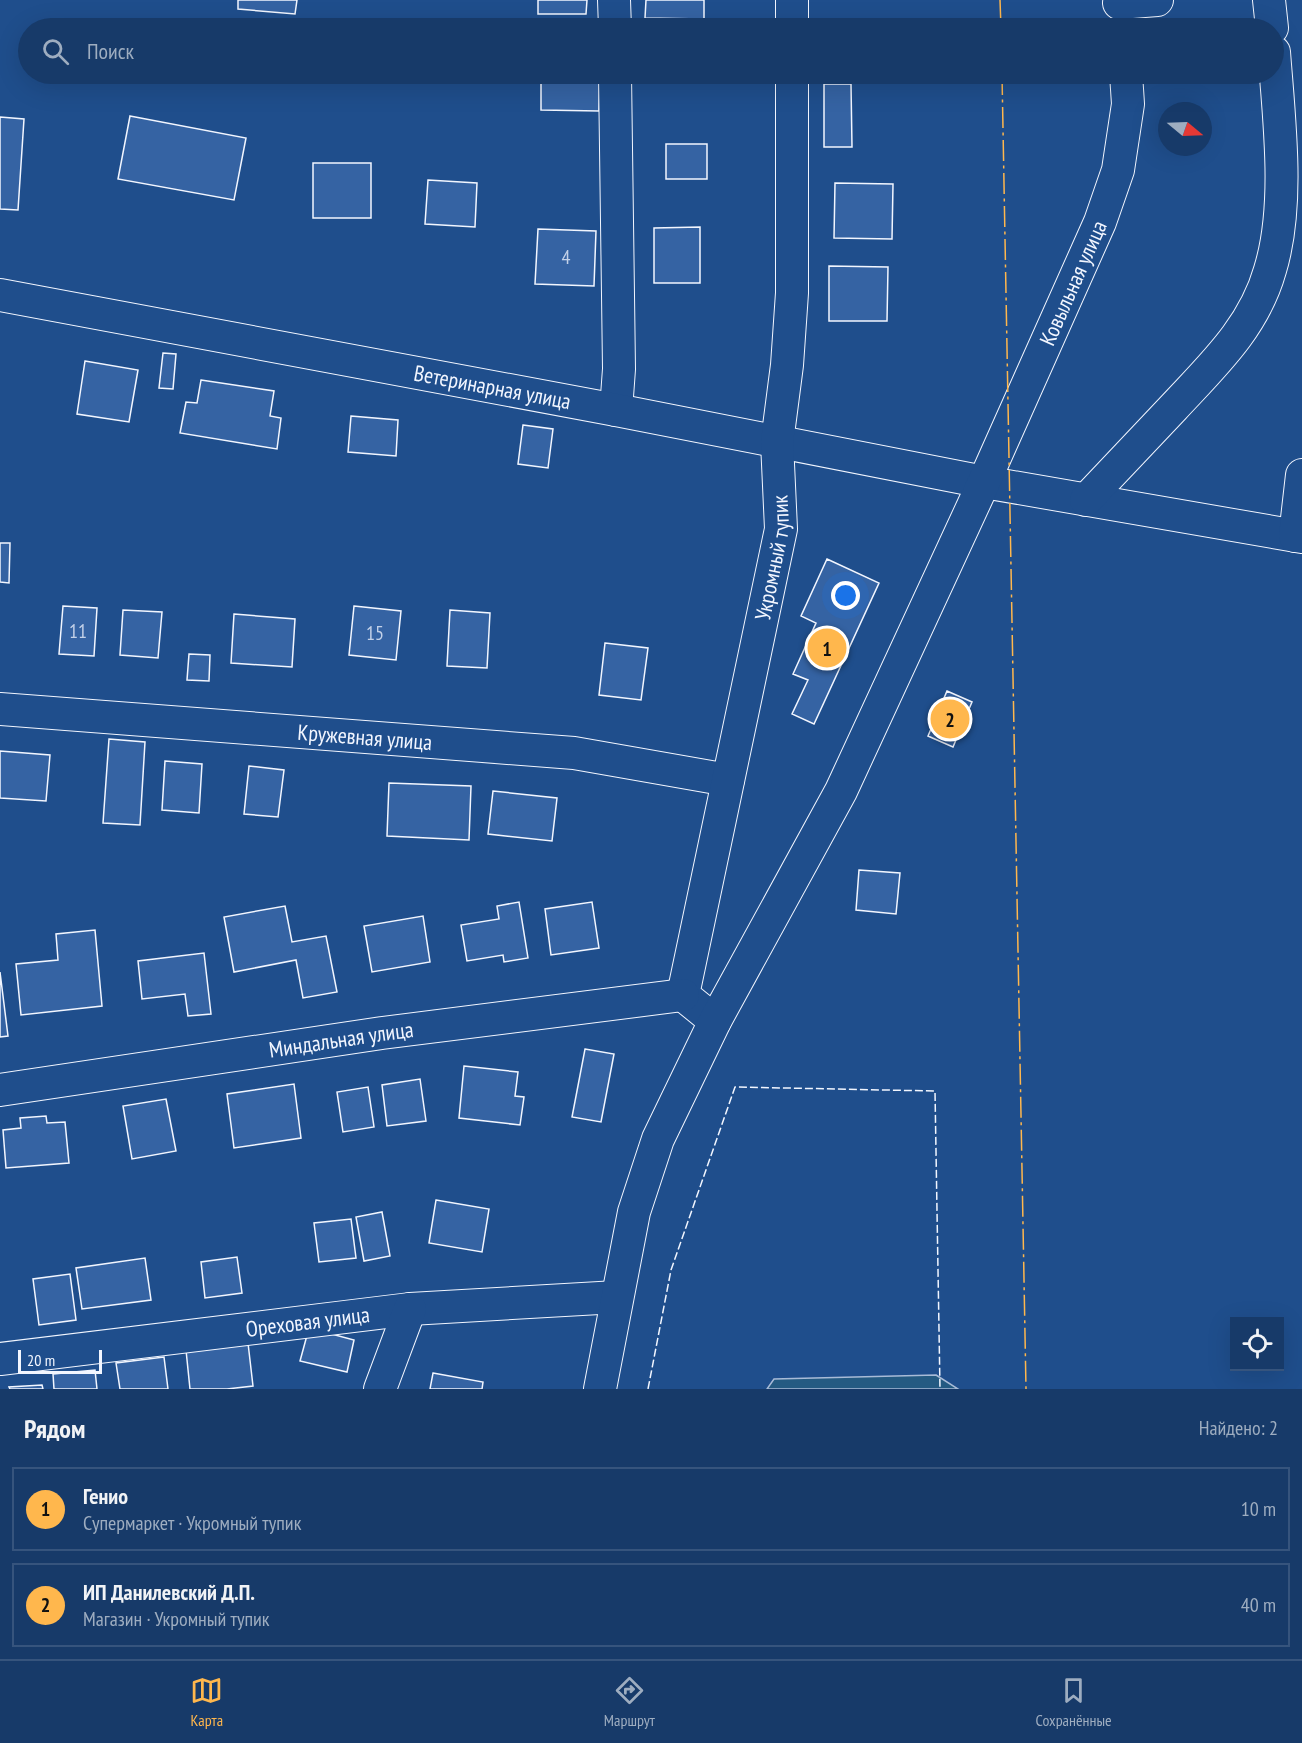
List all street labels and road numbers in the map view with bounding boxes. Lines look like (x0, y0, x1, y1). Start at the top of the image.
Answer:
street label: Ковыльная улица (1033, 216, 1113, 350)
street label: Ветеринарная улица (412, 359, 573, 415)
street label: Укромный тупик (748, 494, 795, 623)
street label: Кружевная улица (297, 718, 433, 756)
street label: Миндальная улица (267, 1015, 415, 1064)
street label: Ореховая улица (244, 1300, 371, 1343)

